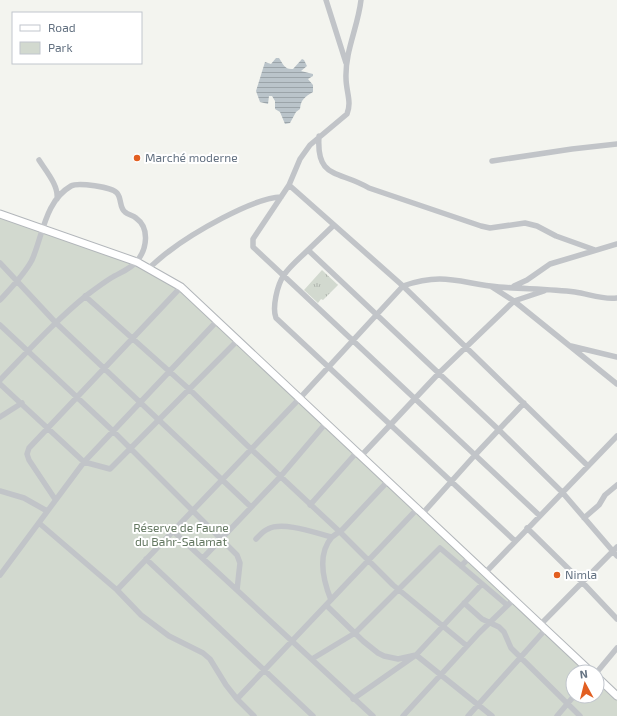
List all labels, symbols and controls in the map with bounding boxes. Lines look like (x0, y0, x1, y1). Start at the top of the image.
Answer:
legend (12, 12, 142, 64)
text: Road (48, 20, 76, 34)
text: Park (48, 40, 73, 54)
place label: Marché moderne (145, 150, 238, 164)
marker: Marché moderne (132, 153, 142, 163)
park label: Réserve de Faune du Bahr-Salamat (133, 520, 229, 548)
place label: Nimla (565, 567, 597, 581)
marker: Nimla (552, 570, 562, 580)
north arrow (565, 664, 605, 704)
text: N (579, 667, 589, 681)

